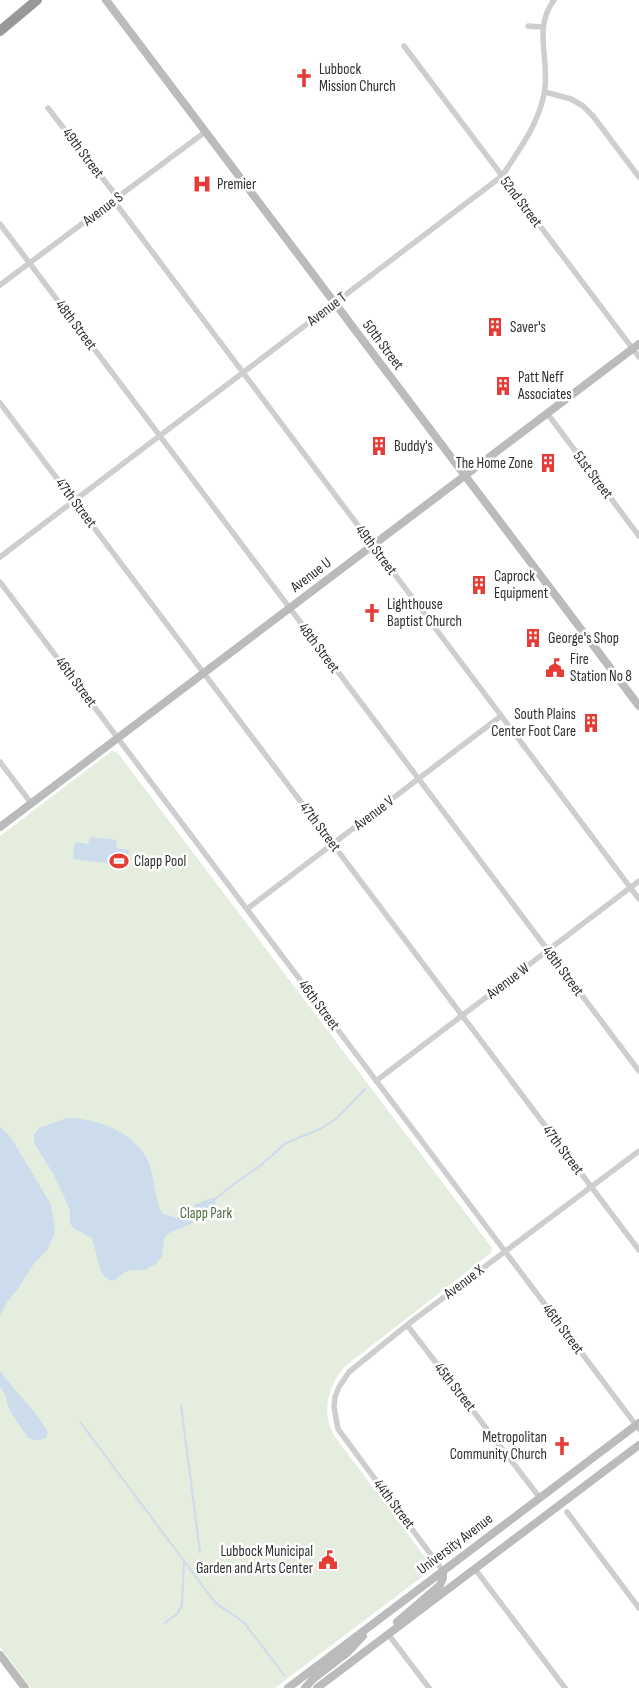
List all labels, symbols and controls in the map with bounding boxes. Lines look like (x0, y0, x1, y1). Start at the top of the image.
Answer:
place label: Lubbock Mission Church (319, 60, 396, 96)
church icon: Lubbock Mission Church (293, 67, 315, 89)
street label: 49th Street (58, 124, 108, 182)
hospital icon: Premier (191, 173, 213, 195)
street label: 52nd Street (496, 173, 547, 232)
place label: Premier (217, 175, 257, 194)
street label: Avenue S (78, 188, 127, 231)
street label: Avenue T (302, 288, 351, 331)
street label: 48th Street (51, 296, 101, 354)
street label: 50th Street (358, 316, 408, 374)
building icon: Saver's (484, 316, 506, 338)
place label: Saver's (510, 318, 546, 337)
place label: Patt Neff Associates (517, 368, 572, 404)
building icon: Patt Neff Associates (492, 375, 514, 397)
building icon: Buddy's (368, 435, 390, 457)
place label: Buddy's (394, 437, 433, 456)
street label: 51st Street (569, 447, 617, 503)
building icon: The Home Zone (537, 452, 559, 474)
place label: The Home Zone (456, 454, 533, 473)
street label: 47th Street (51, 474, 101, 532)
street label: 49th Street (351, 521, 401, 579)
street label: Avenue U (286, 553, 335, 597)
place label: Caprock Equipment (494, 567, 549, 603)
building icon: Caprock Equipment (468, 574, 490, 596)
place label: Lighthouse Baptist Church (387, 595, 462, 631)
church icon: Lighthouse Baptist Church (361, 602, 383, 624)
street label: 48th Street (294, 619, 344, 677)
building icon: George's Shop (522, 627, 544, 649)
place label: George's Shop (548, 629, 619, 648)
place label: Fire Station No 8 (570, 650, 632, 686)
street label: 46th Street (51, 653, 101, 711)
public building icon: Fire Station No 8 (544, 657, 566, 679)
place label: South Plains Center Foot Care (491, 705, 576, 741)
building icon: South Plains Center Foot Care (580, 712, 602, 734)
street label: Avenue V (349, 791, 398, 835)
street label: 47th Street (295, 798, 345, 856)
sports icon: Clapp Pool (108, 850, 130, 872)
place label: Clapp Pool (134, 852, 186, 871)
street label: 48th Street (538, 942, 588, 1000)
street label: Avenue W (482, 959, 533, 1004)
street label: 46th Street (294, 976, 344, 1034)
street label: 47th Street (538, 1121, 588, 1179)
park label: Clapp Park (180, 1204, 233, 1223)
street label: Avenue X (439, 1260, 488, 1304)
street label: 46th Street (538, 1300, 588, 1358)
street label: 45th Street (430, 1359, 480, 1416)
place label: Metropolitan Community Church (450, 1428, 547, 1464)
church icon: Metropolitan Community Church (551, 1435, 573, 1457)
street label: 44th Street (369, 1475, 419, 1533)
street label: University Avenue (413, 1509, 497, 1579)
place label: Lubbock Municipal Garden and Arts Center (196, 1542, 314, 1578)
public building icon: Lubbock Municipal Garden and Arts Center (317, 1549, 339, 1571)

